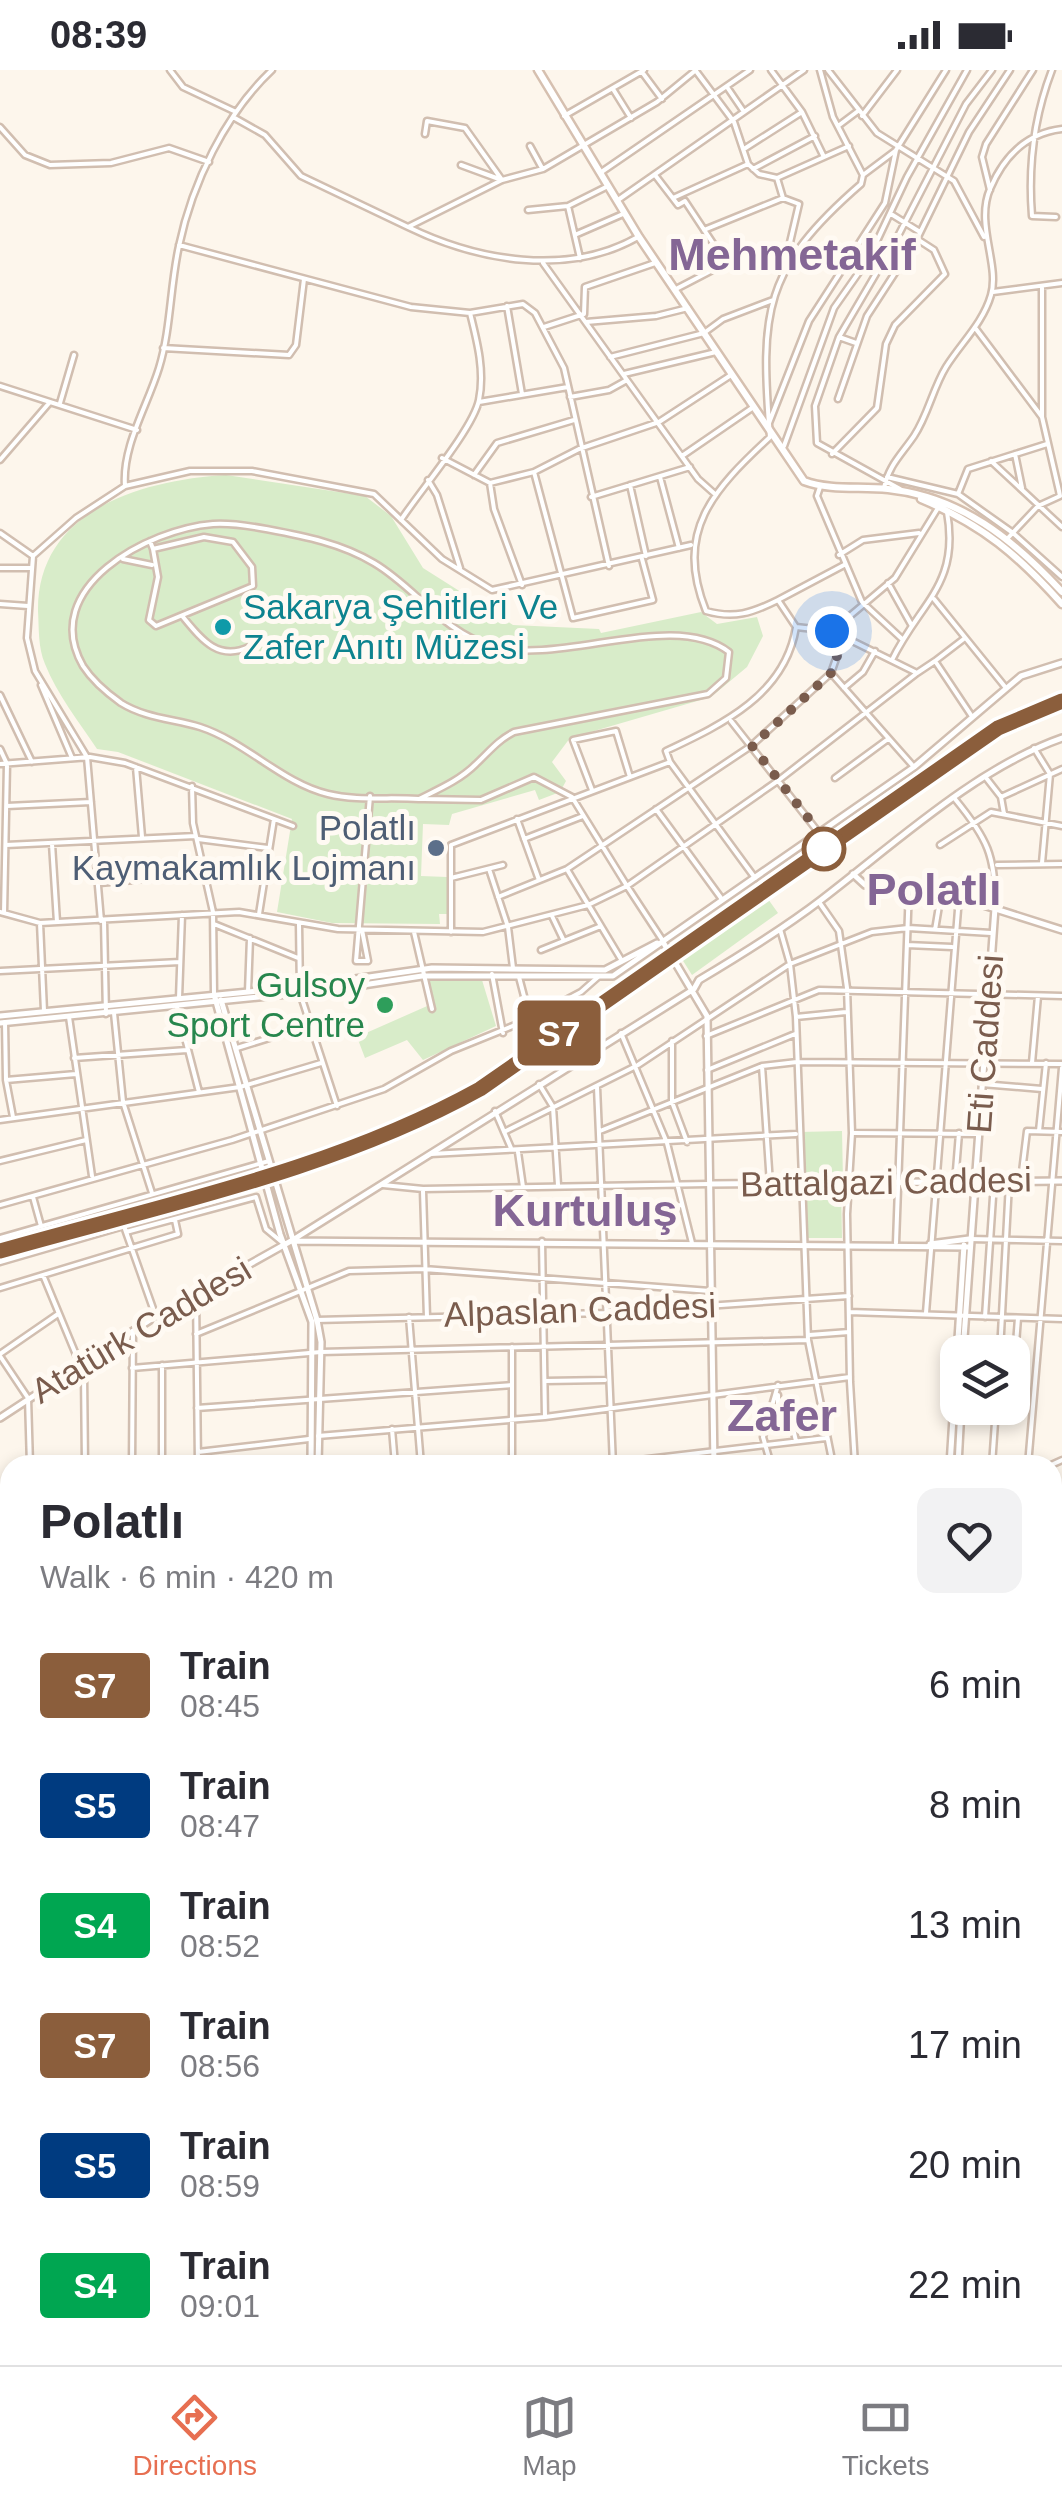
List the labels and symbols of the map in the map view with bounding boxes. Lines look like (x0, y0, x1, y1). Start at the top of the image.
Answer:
district label: Mehmetakif (668, 229, 917, 280)
place label: Sakarya Şehitleri Ve Zafer Anıtı Müzesi (243, 587, 558, 666)
your location (807, 606, 857, 656)
marker: Sakarya Şehitleri Ve Zafer Anıtı Müzesi (212, 616, 234, 638)
place label: Polatlı Kaymakamlık Lojmanı (72, 808, 416, 887)
unlabelled marker (803, 828, 845, 870)
marker: Polatlı Kaymakamlık Lojmanı (425, 837, 447, 859)
district label: Polatlı (866, 864, 1002, 915)
street label: Eti Caddesi (959, 953, 1010, 1135)
place label: Gulsoy Sport Centre (167, 965, 365, 1044)
marker: Gulsoy Sport Centre (374, 994, 396, 1016)
line badge: S7 (514, 1000, 604, 1066)
street label: Battalgazi Caddesi (740, 1159, 1032, 1204)
district label: Kurtuluş (493, 1185, 678, 1236)
street label: Atatürk Caddesi (24, 1249, 258, 1410)
street label: Alpaslan Caddesi (443, 1285, 717, 1334)
district label: Zafer (727, 1390, 837, 1441)

